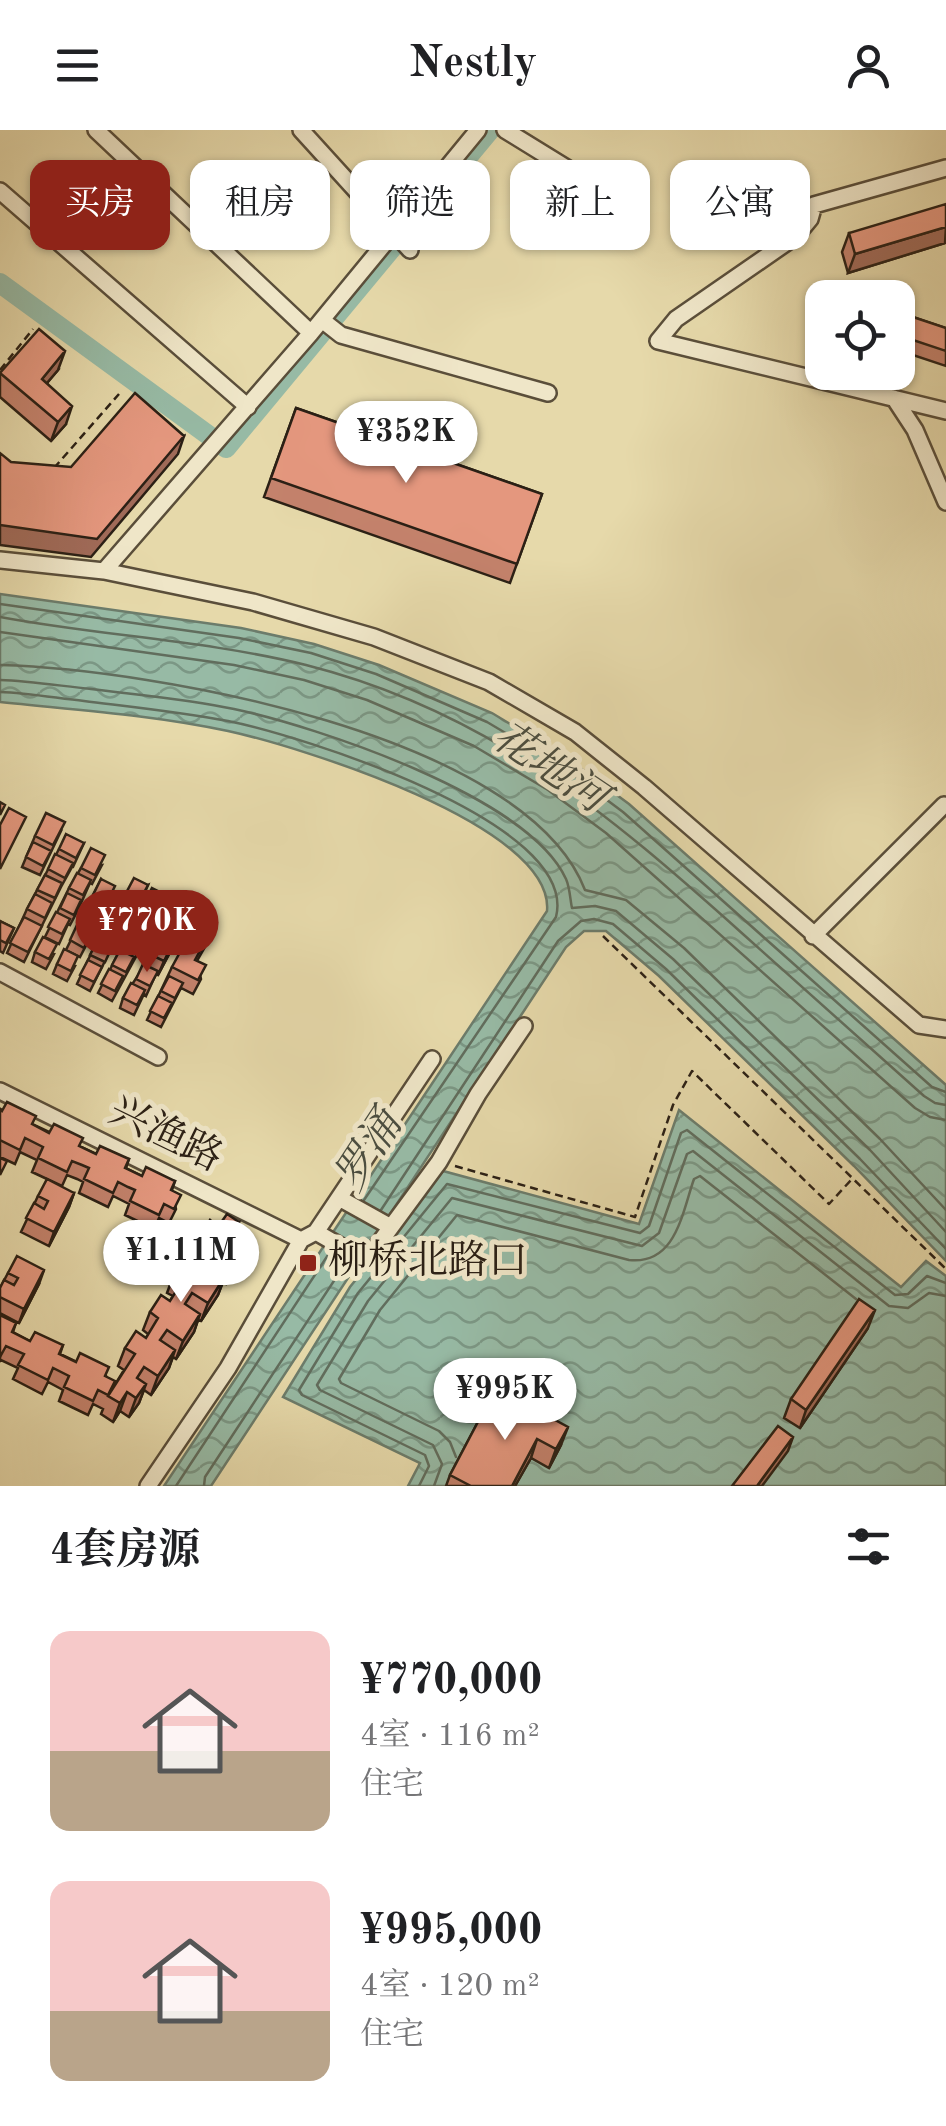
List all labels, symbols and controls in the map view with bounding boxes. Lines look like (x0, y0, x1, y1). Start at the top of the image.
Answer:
icon: menu (50, 38, 105, 93)
icon: person (841, 38, 896, 93)
text: Nestly (409, 42, 537, 87)
chip: 买房 (30, 160, 170, 250)
chip: 租房 (190, 160, 330, 250)
chip: 筛选 (350, 160, 490, 250)
chip: 新上 (510, 160, 650, 250)
chip: 公寓 (670, 160, 810, 250)
map controls (805, 280, 915, 390)
button: locate (805, 280, 915, 390)
pin: ¥352K (336, 401, 476, 486)
text: ¥352K (357, 417, 455, 449)
water label: 花地河 (485, 713, 621, 826)
pin: ¥770K (77, 890, 217, 975)
text: ¥770K (98, 906, 196, 938)
street label: 兴渔路 (102, 1088, 229, 1180)
water label: 罗涌 (327, 1100, 413, 1199)
pin: ¥1.11M (100, 1220, 262, 1305)
text: ¥1.11M (125, 1236, 237, 1268)
place label: 柳桥北路口 (328, 1239, 528, 1283)
marker: 柳桥北路口 (297, 1252, 319, 1274)
pin: ¥995K (435, 1358, 575, 1443)
text: ¥995K (456, 1374, 554, 1406)
icon: filters (841, 1519, 896, 1574)
text: 4套房源 (50, 1531, 200, 1573)
text: ¥770,000 (360, 1661, 542, 1703)
icon: home (130, 1671, 250, 1791)
text: 4室 · 116 m² (360, 1721, 540, 1753)
text: 住宅 (360, 1770, 424, 1802)
text: ¥995,000 (360, 1911, 542, 1953)
icon: home (130, 1921, 250, 2041)
text: 4室 · 120 m² (360, 1971, 540, 2003)
text: 住宅 (360, 2020, 424, 2052)

